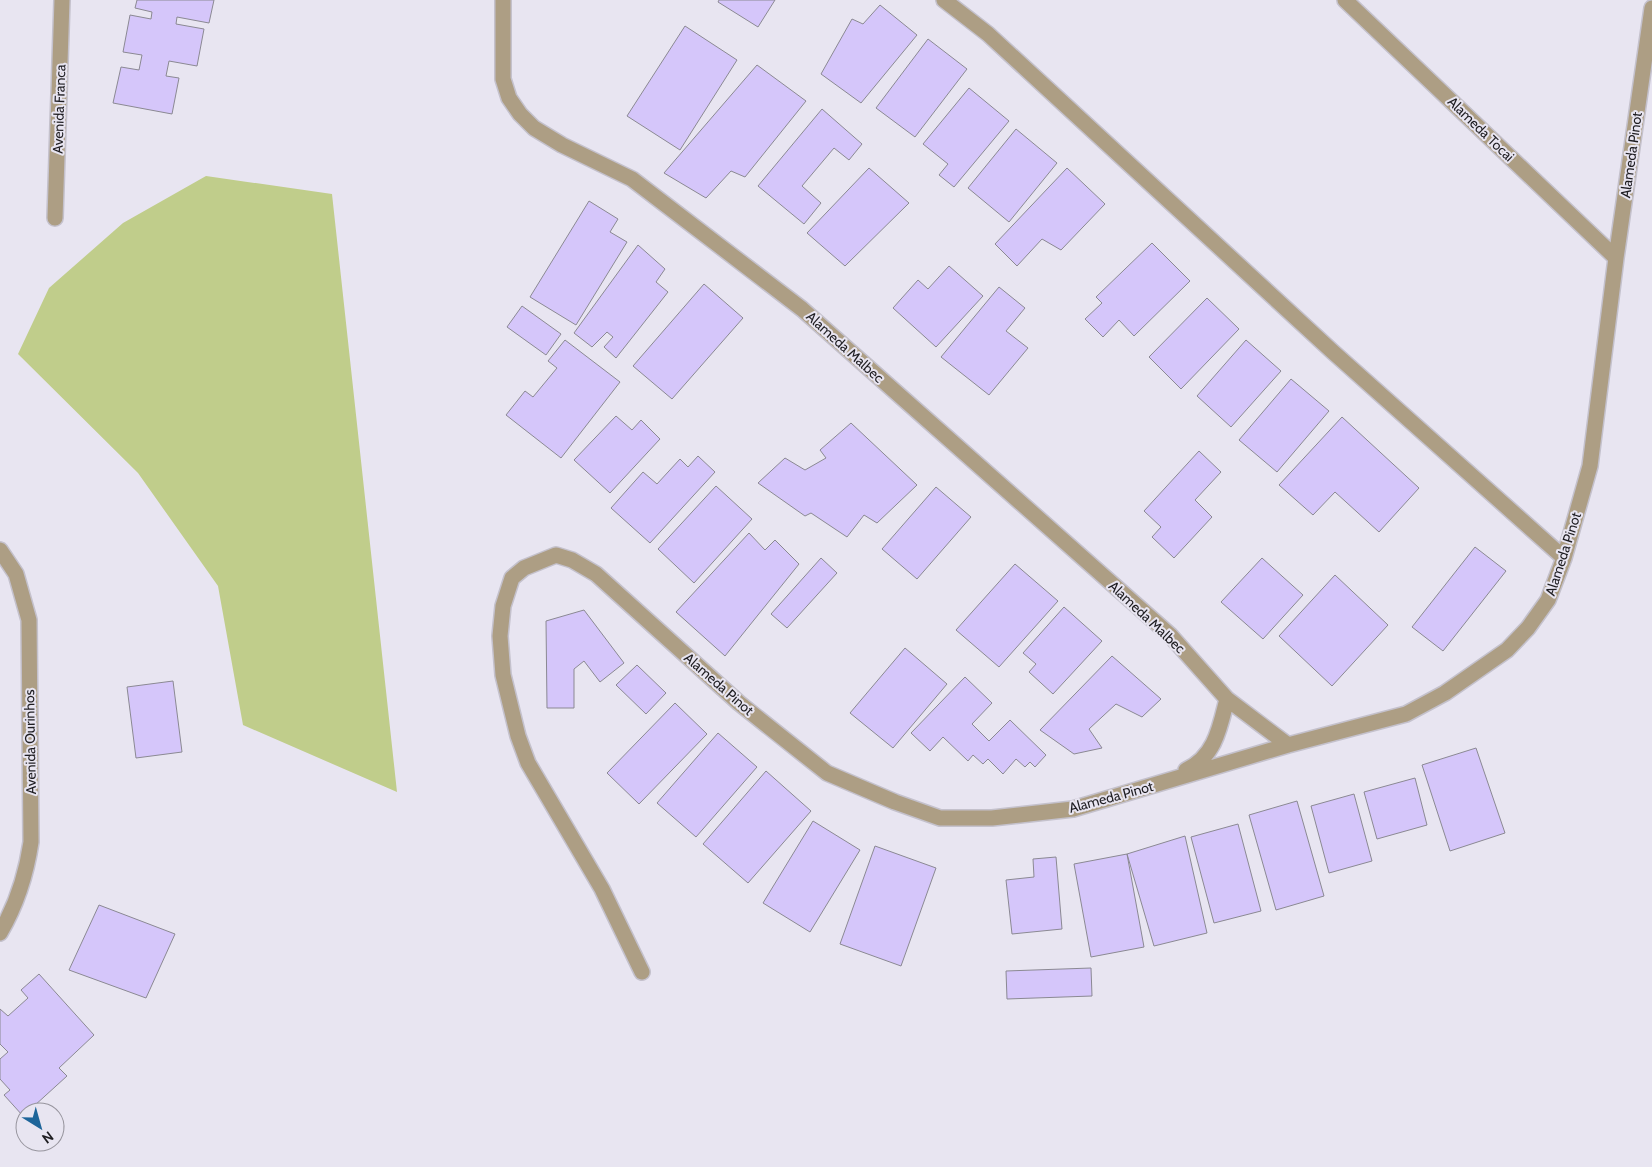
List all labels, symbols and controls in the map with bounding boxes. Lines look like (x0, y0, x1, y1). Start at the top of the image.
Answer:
street label: Avenida Franca (48, 64, 70, 154)
street label: Alameda Tocai (1444, 93, 1518, 165)
street label: Alameda Pinot (1616, 111, 1646, 199)
street label: Alameda Malbec (802, 307, 888, 387)
street label: Alameda Pinot (1541, 510, 1585, 598)
street label: Alameda Malbec (1105, 577, 1189, 657)
street label: Alameda Pinot (680, 649, 758, 719)
street label: Avenida Ourinhos (20, 689, 40, 795)
street label: Alameda Pinot (1067, 777, 1155, 817)
north arrow (15, 1102, 65, 1152)
text: N (38, 1127, 57, 1148)

